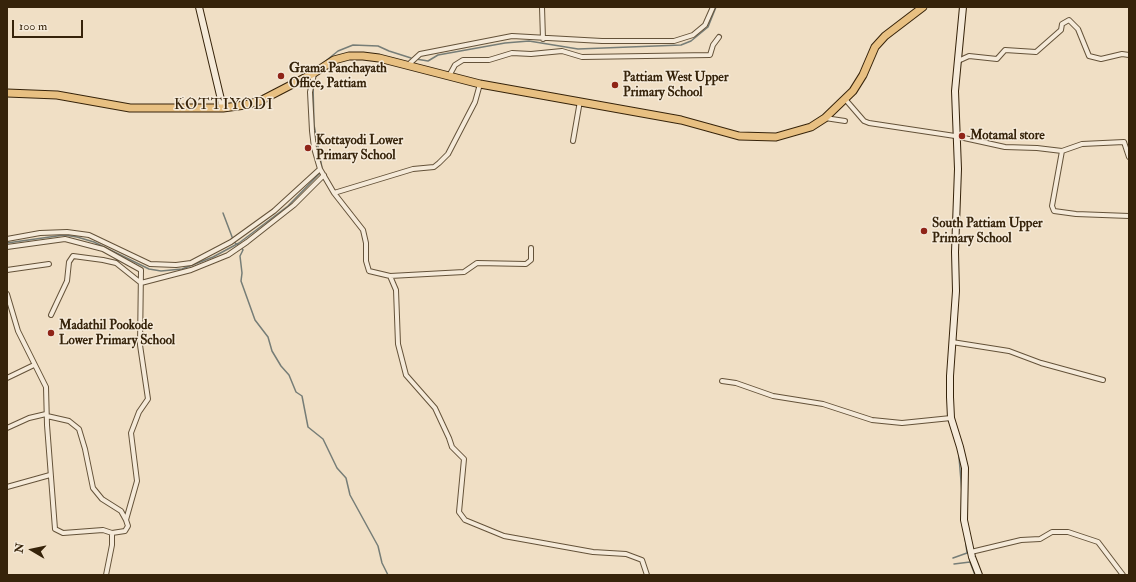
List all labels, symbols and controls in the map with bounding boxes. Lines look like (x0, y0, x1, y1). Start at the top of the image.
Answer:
scale bar (14, 12, 85, 38)
text: 100 m (19, 19, 47, 34)
place label: Grama Panchayath Office, Pattiam (289, 61, 387, 92)
place label: Pattiam West Upper Primary School (623, 70, 729, 101)
marker: Grama Panchayath Office, Pattiam (276, 71, 286, 81)
marker: Pattiam West Upper Primary School (610, 80, 620, 90)
district label: KOTTIYODI (174, 97, 274, 115)
place label: Motamal store (970, 128, 1045, 144)
marker: Motamal store (957, 131, 967, 141)
place label: Kottayodi Lower Primary School (316, 133, 403, 164)
marker: Kottayodi Lower Primary School (303, 143, 313, 153)
place label: South Pattiam Upper Primary School (932, 216, 1043, 247)
marker: South Pattiam Upper Primary School (919, 226, 929, 236)
place label: Madathil Pookode Lower Primary School (59, 318, 175, 349)
marker: Madathil Pookode Lower Primary School (46, 328, 56, 338)
north arrow (12, 530, 52, 570)
text: N (12, 542, 27, 554)

